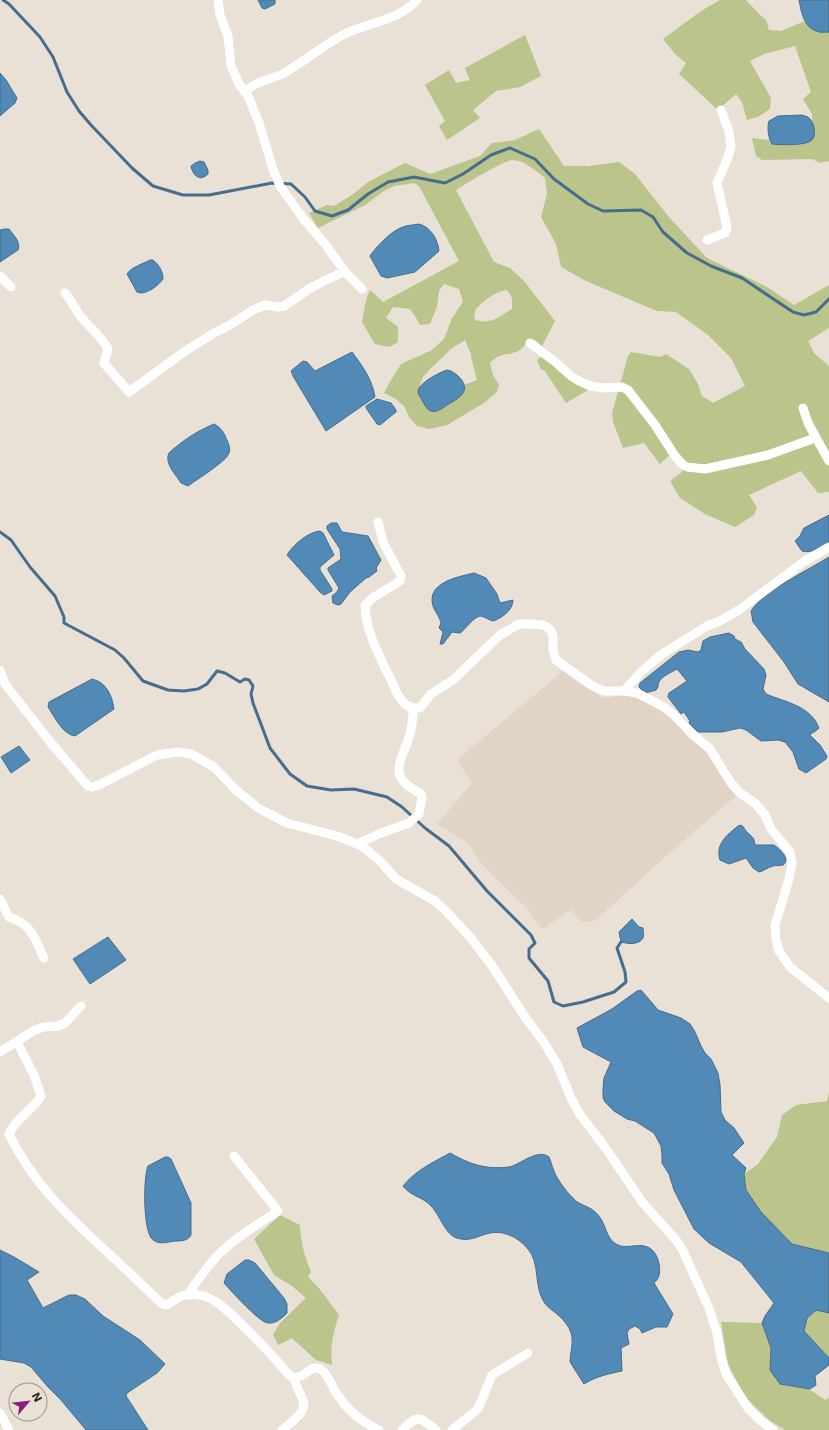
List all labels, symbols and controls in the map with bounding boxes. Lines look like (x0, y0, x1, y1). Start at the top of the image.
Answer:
north arrow (8, 1382, 48, 1422)
text: N (28, 1390, 44, 1405)

